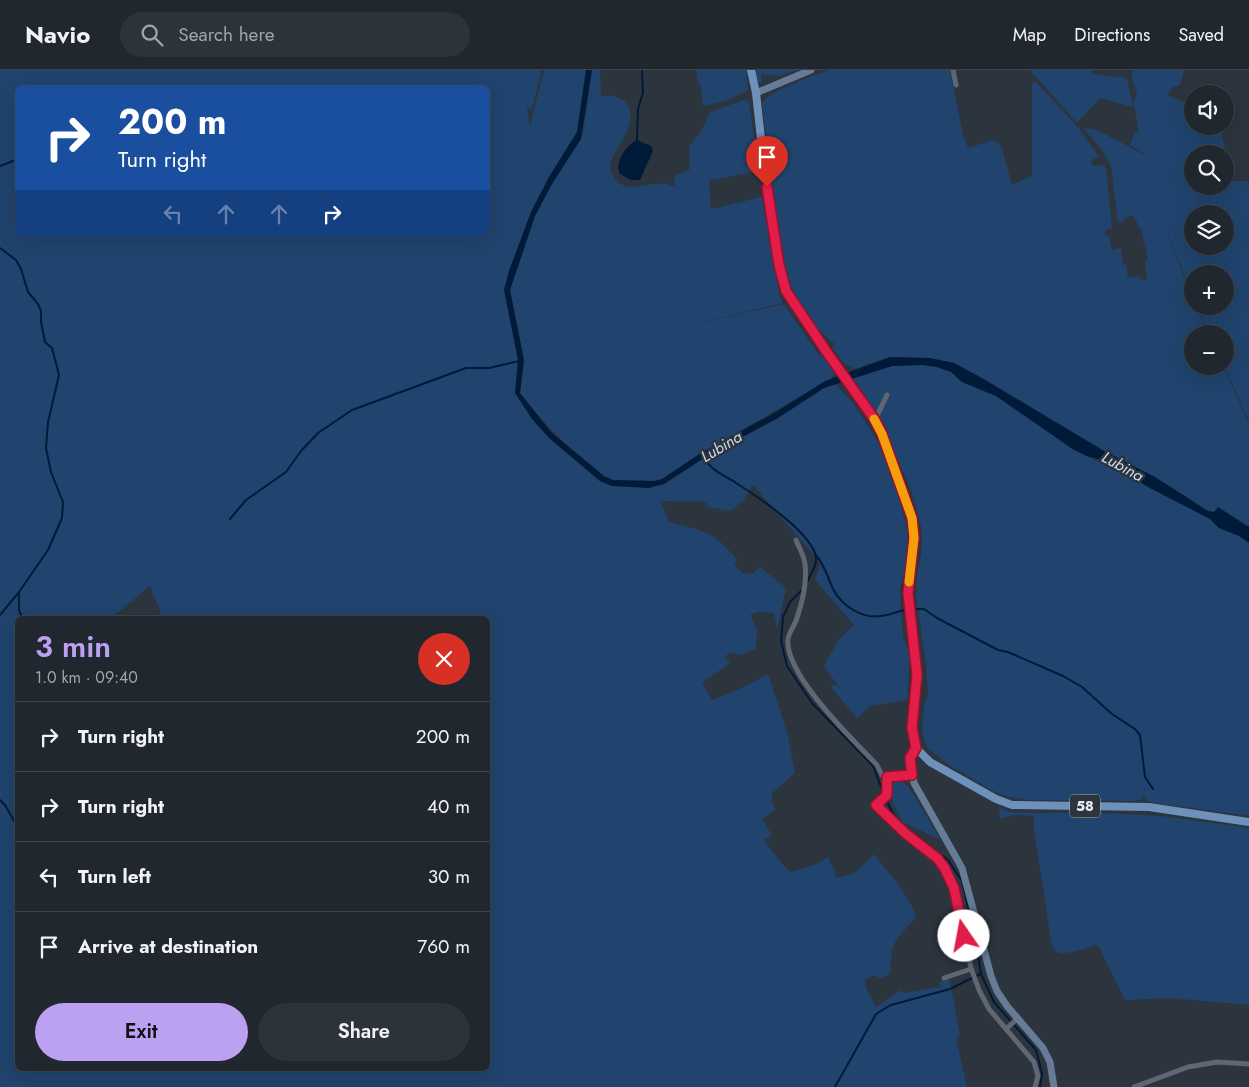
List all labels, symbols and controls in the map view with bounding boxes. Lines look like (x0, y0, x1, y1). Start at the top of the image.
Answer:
search box (120, 12, 470, 57)
text: Navio (25, 17, 90, 52)
icon: search (138, 21, 166, 49)
text: Search here (178, 21, 274, 48)
text: Map (1013, 22, 1046, 48)
text: Directions (1074, 22, 1150, 48)
text: Saved (1178, 22, 1224, 48)
map controls (1184, 85, 1234, 375)
button: sound (1184, 85, 1234, 135)
text: 200 m (118, 97, 227, 147)
icon: right (35, 105, 100, 170)
pin (746, 136, 788, 187)
text: Turn right (118, 143, 206, 175)
icon: arrive (753, 143, 781, 171)
button: search (1184, 145, 1234, 195)
icon: left (159, 200, 187, 228)
icon: ahead (212, 200, 240, 228)
icon: ahead (265, 200, 293, 228)
icon: right (318, 200, 346, 228)
button: layers (1184, 205, 1234, 255)
button: + (1184, 265, 1234, 315)
button: − (1184, 325, 1234, 375)
water label: Lubina (696, 425, 746, 468)
water label: Lubina (1098, 446, 1148, 487)
text: 3 min (35, 625, 111, 668)
button: close (418, 633, 470, 685)
text: 1.0 km · 09:40 (35, 666, 138, 689)
icon: right (35, 723, 63, 751)
text: Turn right (78, 723, 164, 750)
text: 200 m (416, 723, 470, 750)
icon: right (35, 793, 63, 821)
text: Turn right (78, 793, 164, 820)
text: 40 m (427, 793, 470, 820)
road number: 58 (1070, 794, 1100, 818)
icon: left (35, 863, 63, 891)
text: Turn left (78, 863, 151, 890)
text: 30 m (428, 863, 470, 890)
position arrow (937, 909, 989, 961)
icon: arrive (35, 933, 63, 961)
text: Arrive at destination (78, 933, 258, 960)
text: 760 m (417, 933, 470, 960)
button: Exit (35, 1003, 248, 1061)
button: Share (258, 1003, 470, 1061)

